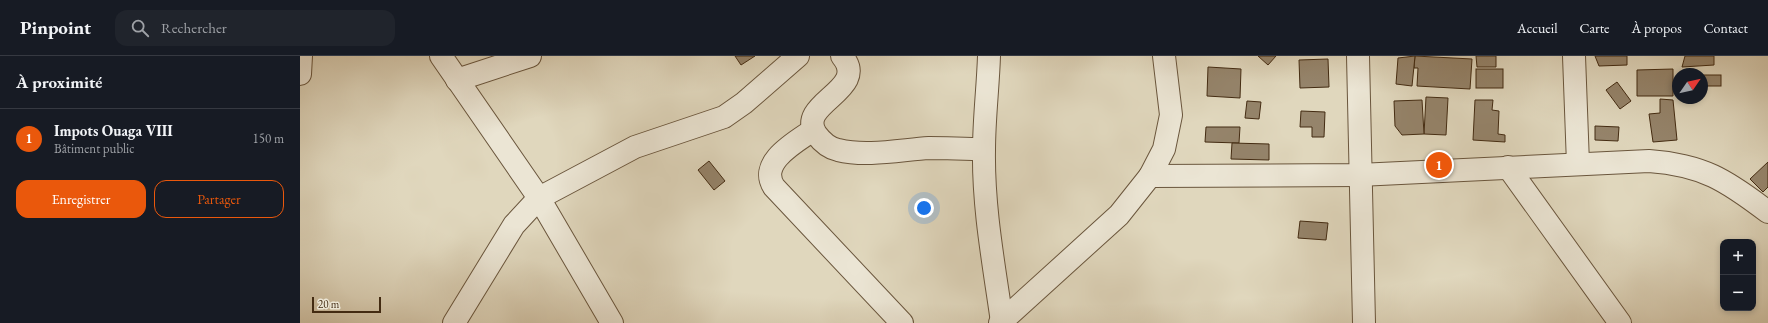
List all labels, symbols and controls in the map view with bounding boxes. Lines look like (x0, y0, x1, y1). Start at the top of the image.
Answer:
search box (115, 10, 395, 46)
text: Pinpoint (20, 15, 91, 40)
icon: search (129, 17, 151, 39)
text: Rechercher (161, 18, 227, 37)
text: Accueil (1517, 19, 1558, 37)
text: Carte (1580, 19, 1610, 37)
text: À propos (1632, 19, 1682, 37)
text: Contact (1704, 19, 1748, 37)
north arrow (1672, 68, 1708, 104)
text: À proximité (16, 71, 102, 93)
text: Impots Ouaga VIII (54, 121, 173, 140)
text: 1 (26, 130, 32, 147)
text: 150 m (253, 130, 284, 147)
text: Bâtiment public (54, 140, 135, 157)
pin: 1 (1426, 150, 1452, 180)
button: Enregistrer (16, 180, 146, 218)
button: Partager (154, 180, 284, 218)
your location (914, 198, 934, 218)
map controls (1720, 239, 1756, 311)
button: + (1720, 239, 1756, 275)
button: − (1720, 275, 1756, 311)
scale bar (312, 295, 381, 314)
text: 20 m (318, 297, 339, 311)

